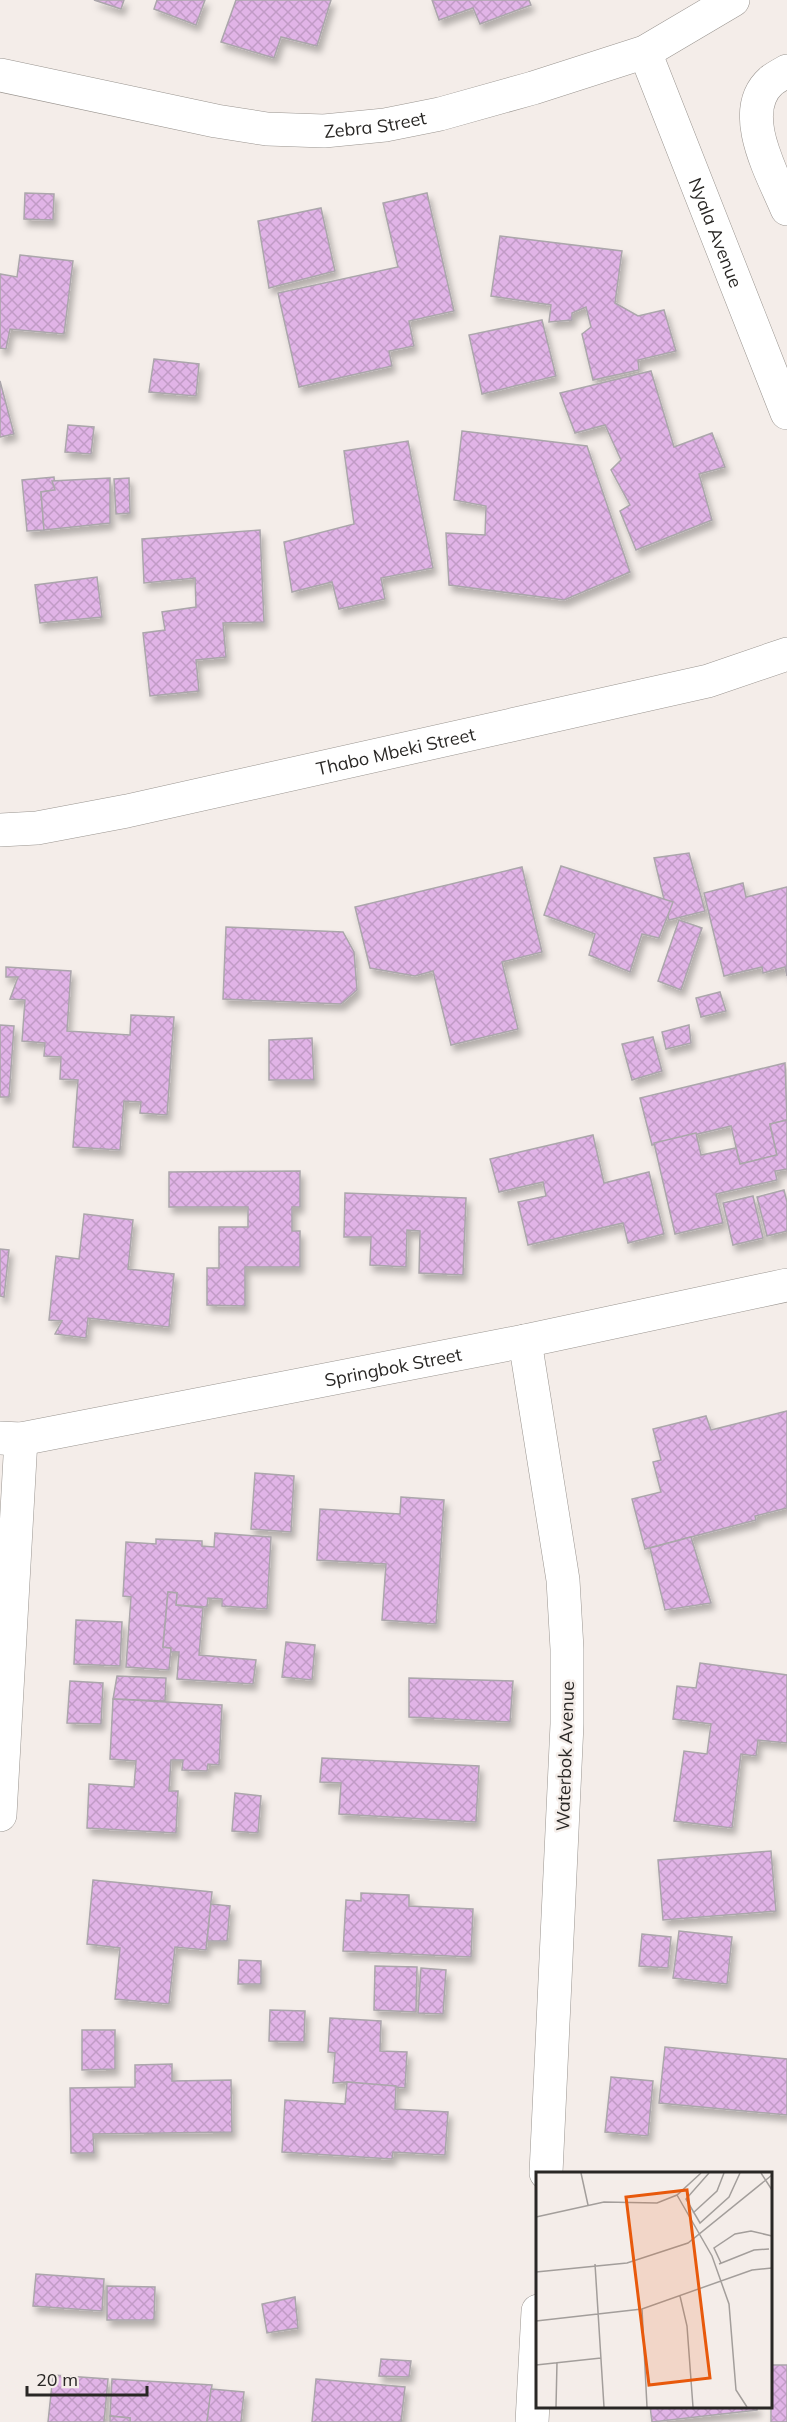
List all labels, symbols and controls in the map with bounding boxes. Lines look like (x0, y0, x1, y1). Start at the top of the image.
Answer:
street label: Zebra Street (323, 106, 428, 142)
street label: Nyala Avenue (684, 174, 748, 291)
street label: Thabo Mbeki Street (314, 722, 477, 780)
street label: Springbok Street (322, 1342, 464, 1391)
street label: Waterbok Avenue (551, 1681, 579, 1831)
inset map (536, 2172, 772, 2407)
scale bar (27, 2359, 147, 2397)
text: 20 m (36, 2368, 78, 2391)

